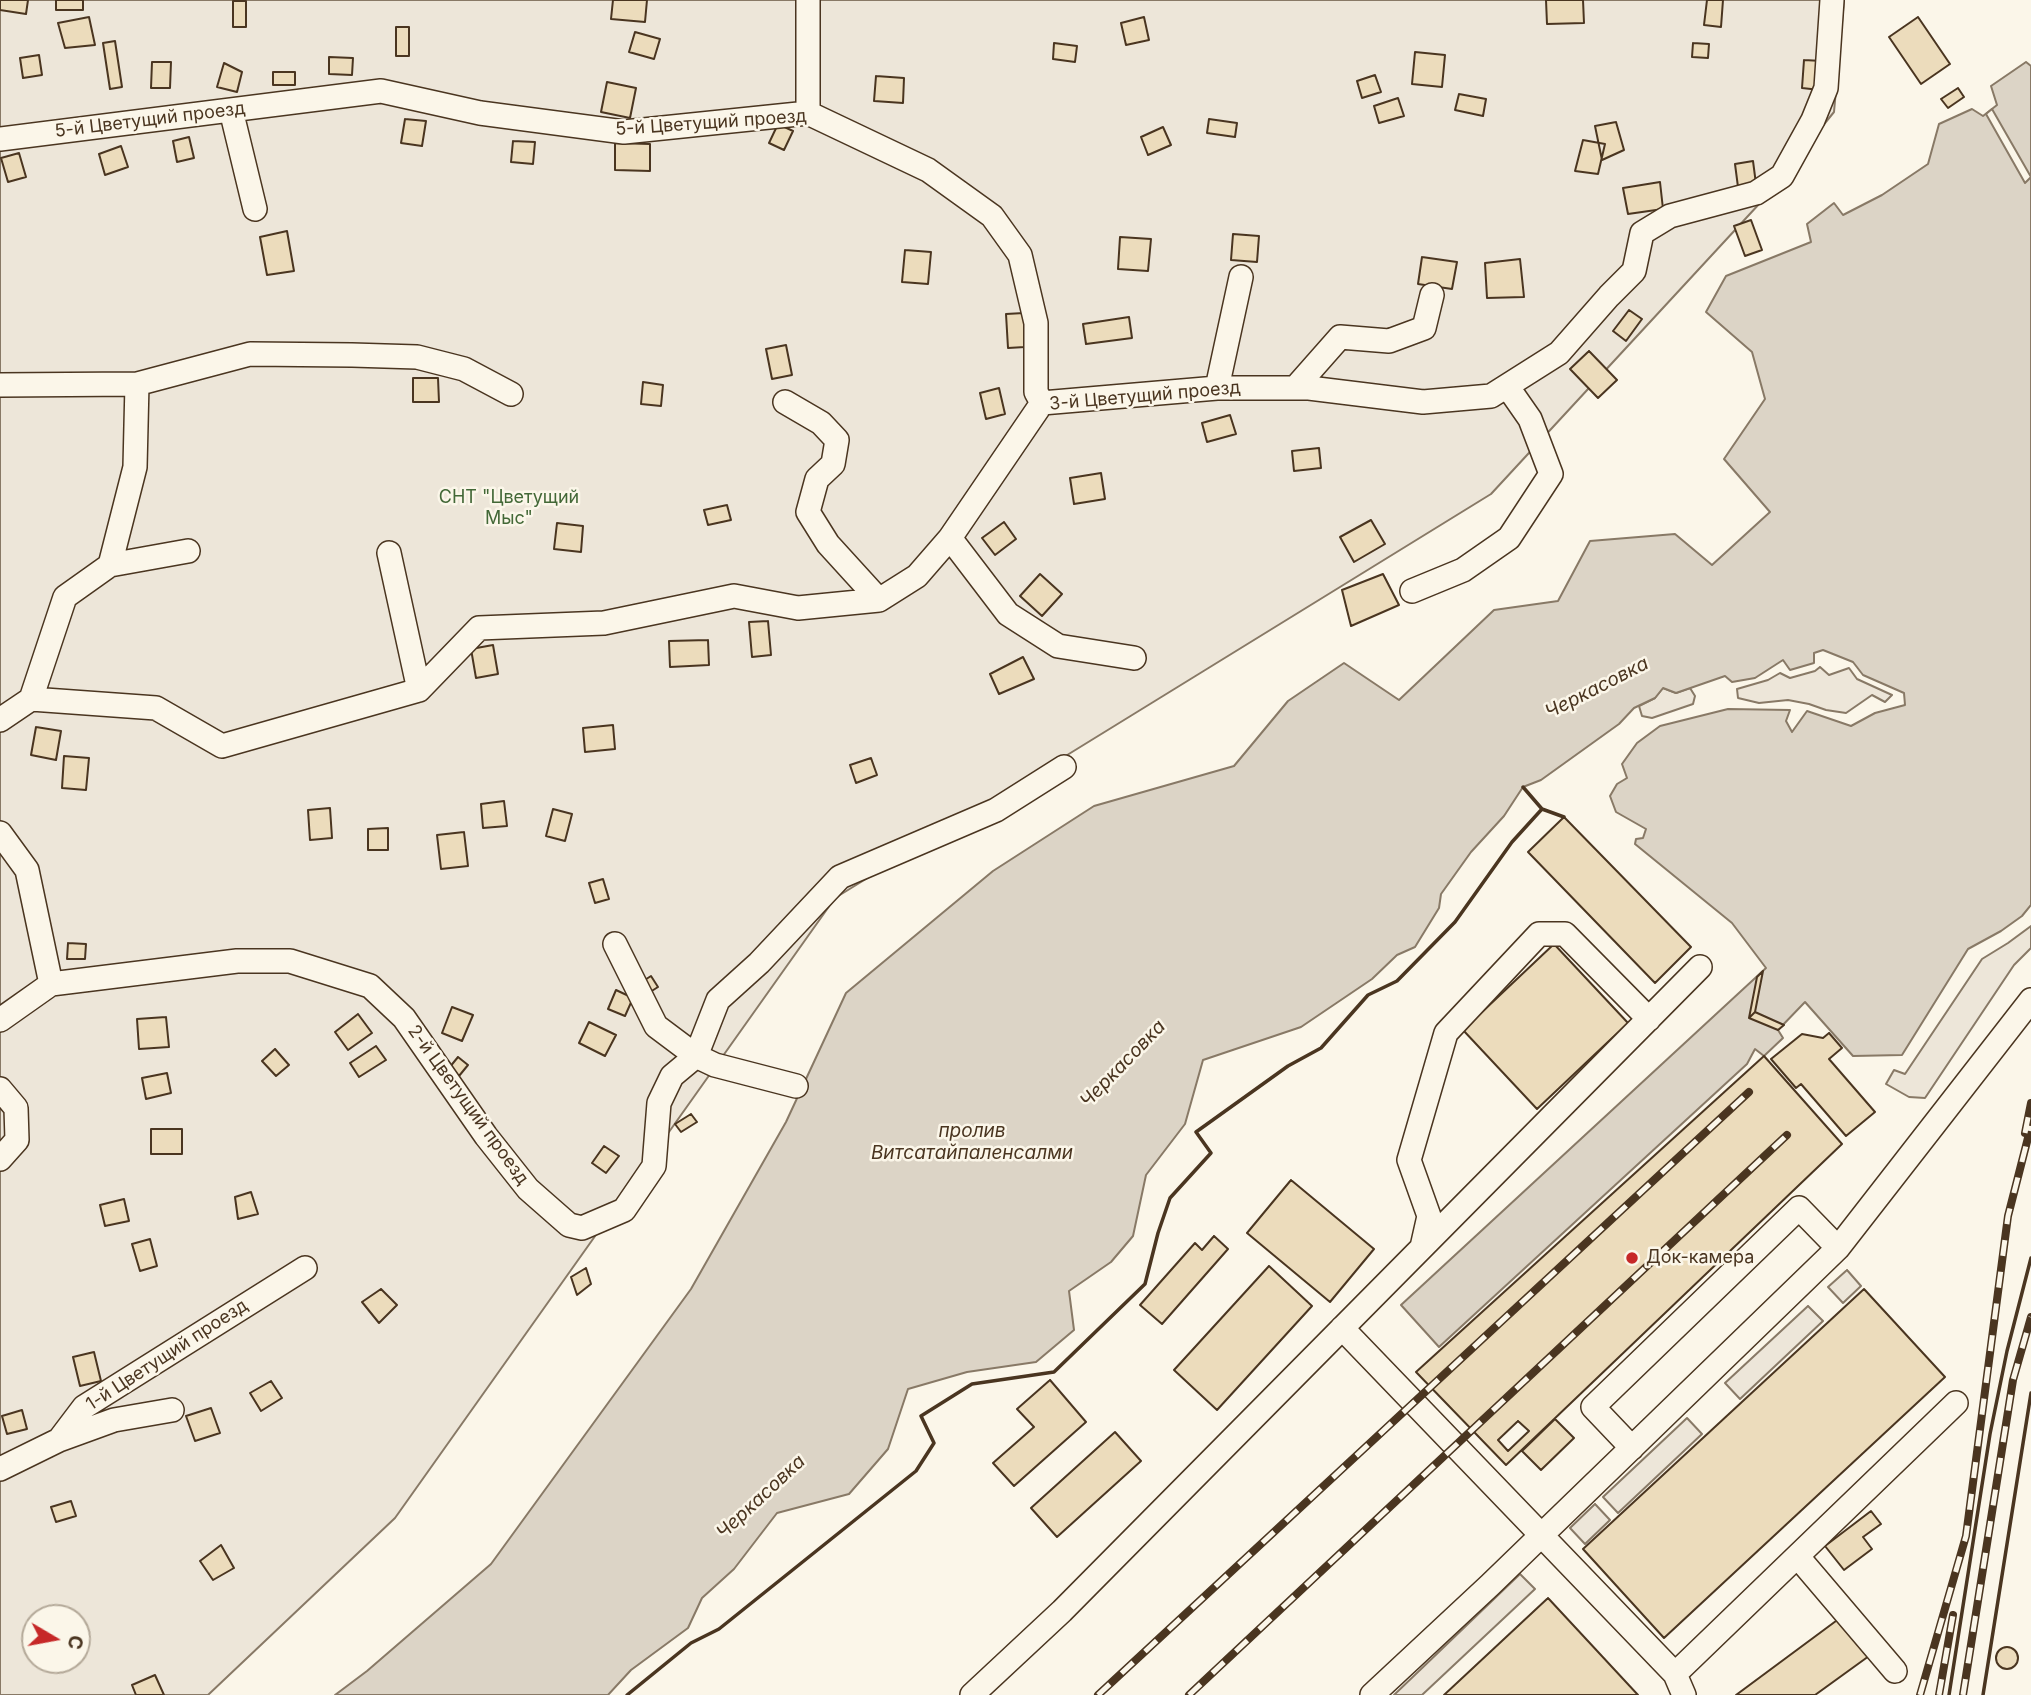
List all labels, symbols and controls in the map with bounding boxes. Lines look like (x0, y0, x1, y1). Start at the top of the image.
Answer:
street label: 5-й Цветущий проезд (53, 98, 247, 142)
street label: 5-й Цветущий проезд (615, 106, 807, 140)
street label: 3-й Цветущий проезд (1048, 377, 1242, 415)
park label: СНТ "Цветущий Мыс" (439, 487, 579, 530)
water label: Черкасовка (1542, 652, 1652, 724)
water label: Черкасовка (1076, 1015, 1170, 1113)
street label: 2-й Цветущий проезд (403, 1021, 533, 1189)
water label: пролив Витсатайпаленсалми (871, 1120, 1073, 1164)
place label: Док-камера (1646, 1247, 1754, 1269)
marker: Док-камера (1624, 1250, 1640, 1266)
street label: 1-й Цветущий проезд (82, 1295, 252, 1415)
water label: Черкасовка (712, 1450, 810, 1544)
north arrow (21, 1604, 91, 1674)
text: С (63, 1633, 88, 1651)

